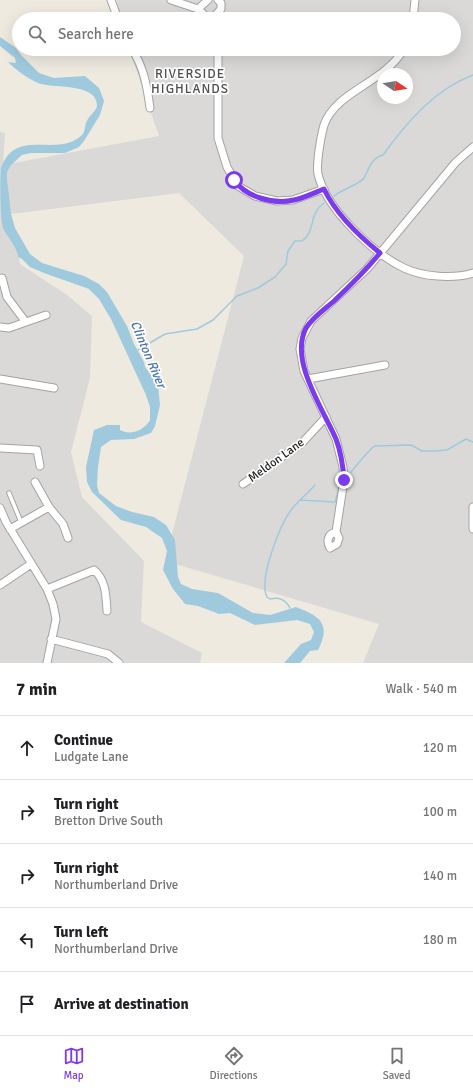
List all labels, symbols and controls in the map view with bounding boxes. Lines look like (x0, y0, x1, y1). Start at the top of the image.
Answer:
search box (12, 12, 461, 56)
icon: search (26, 23, 48, 45)
text: Search here (58, 25, 134, 43)
district label: RIVERSIDE HIGHLANDS (151, 66, 229, 97)
north arrow (377, 68, 413, 104)
route start (225, 171, 243, 189)
water label: Clinton River (127, 318, 170, 393)
street label: Meldon Lane (245, 435, 307, 486)
route end (335, 471, 353, 489)
text: 7 min (16, 679, 57, 700)
text: Walk · 540 m (386, 681, 457, 697)
text: Continue (54, 731, 113, 749)
icon: ahead (16, 737, 38, 759)
text: 120 m (423, 740, 457, 756)
text: Ludgate Lane (54, 749, 128, 765)
text: Turn right (54, 795, 119, 813)
icon: right (16, 801, 38, 823)
text: 100 m (423, 804, 457, 820)
text: Bretton Drive South (54, 813, 163, 829)
text: Turn right (54, 859, 119, 877)
icon: right (16, 865, 38, 887)
text: 140 m (423, 868, 457, 884)
text: Northumberland Drive (54, 877, 178, 893)
text: Turn left (54, 923, 108, 941)
icon: left (16, 929, 38, 951)
text: 180 m (423, 932, 457, 948)
text: Northumberland Drive (54, 941, 178, 957)
icon: arrive (16, 993, 38, 1015)
text: Arrive at destination (54, 995, 189, 1013)
tab: Map (63, 1045, 85, 1082)
tab: Directions (210, 1045, 258, 1082)
tab: Saved (383, 1045, 410, 1082)

